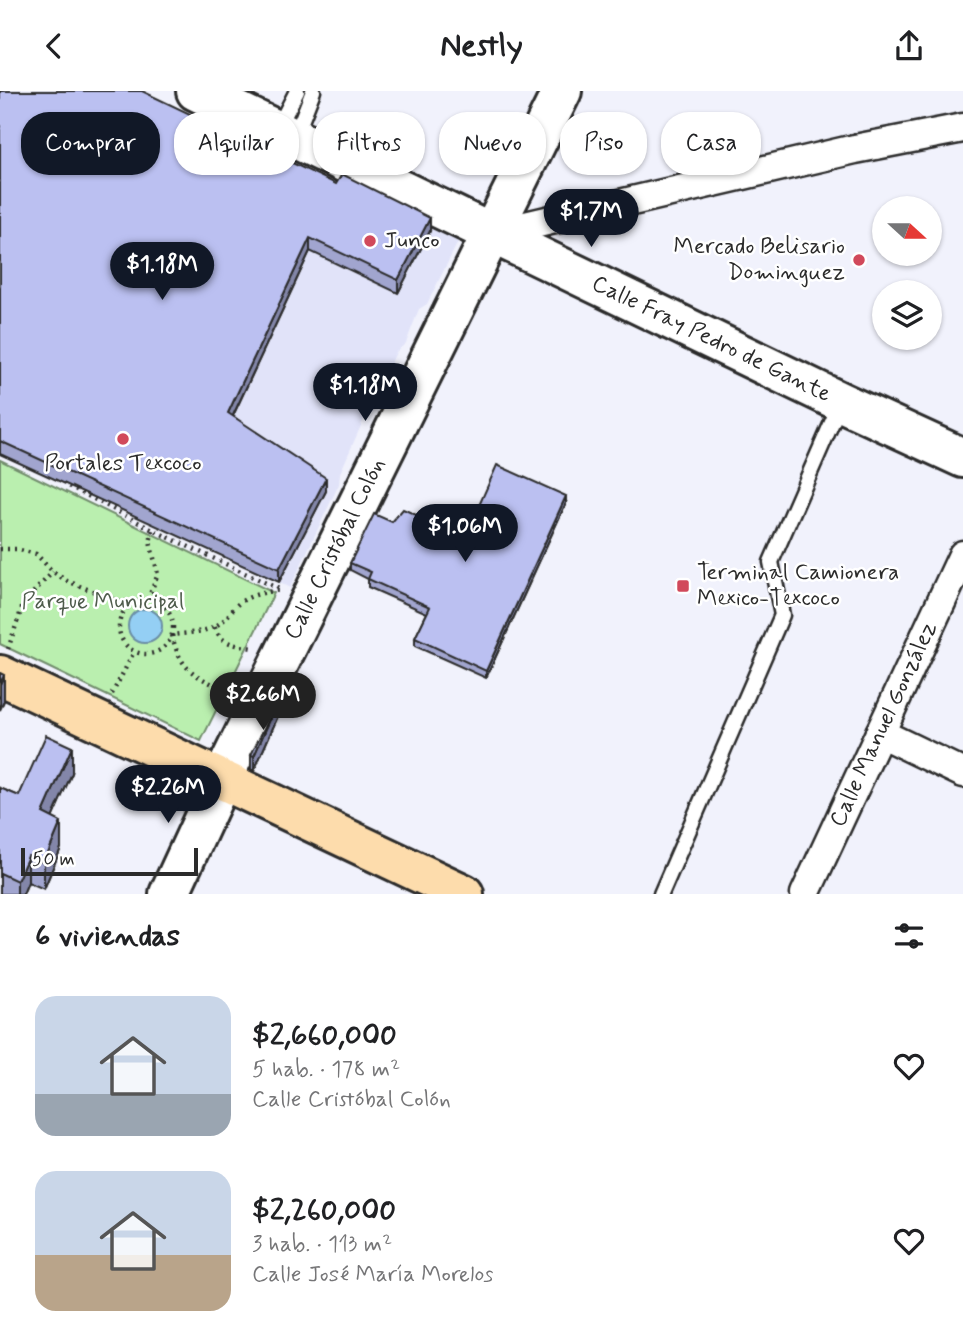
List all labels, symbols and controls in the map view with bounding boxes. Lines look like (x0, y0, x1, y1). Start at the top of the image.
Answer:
text: Nestly (440, 25, 523, 67)
icon: back (35, 27, 73, 65)
icon: share (890, 27, 928, 65)
chip: Comprar (21, 112, 160, 175)
chip: Alquilar (174, 112, 299, 175)
chip: Filtros (313, 112, 425, 175)
chip: Nuevo (439, 112, 546, 175)
chip: Piso (560, 112, 647, 175)
chip: Casa (661, 112, 761, 175)
pin: $1.7M (542, 190, 640, 249)
north arrow (872, 196, 942, 266)
map controls (872, 196, 942, 350)
text: $1.7M (560, 197, 622, 227)
place label: Junco (384, 226, 440, 256)
place label: Mercado Belisario Dominguez (674, 232, 845, 288)
marker: Junco (362, 233, 378, 249)
pin: $1.18M (105, 243, 219, 302)
text: $1.18M (126, 250, 198, 280)
marker: Mercado Belisario Dominguez (851, 252, 867, 268)
street label: Calle Fray Pedro de Gante (587, 269, 836, 410)
button: layers (872, 280, 942, 350)
pin: $1.18M (308, 363, 422, 423)
text: $1.18M (329, 371, 401, 401)
marker: Portales Texcoco (115, 431, 131, 447)
place label: Portales Texcoco (44, 449, 202, 479)
street label: Calle Cristóbal Colón (278, 453, 393, 645)
pin: $1.06M (408, 505, 522, 564)
text: $1.06M (428, 512, 502, 542)
place label: Terminal Camionera Mexico-Texcoco (697, 558, 899, 614)
marker: Terminal Camionera Mexico-Texcoco (675, 578, 691, 594)
park label: Parque Municipal (22, 587, 184, 617)
street label: Calle Manuel González (823, 617, 945, 832)
pin: $2.66M (206, 673, 320, 732)
text: $2.66M (226, 680, 300, 710)
pin: $2.26M (111, 765, 225, 825)
text: $2.26M (131, 773, 205, 803)
scale bar (21, 845, 198, 877)
text: 50 m (32, 847, 75, 872)
text: 6 viviendas (35, 917, 180, 956)
icon: filters (890, 917, 928, 955)
text: $2,660,000 (252, 1016, 397, 1055)
icon: home (91, 1024, 175, 1108)
icon: heart (890, 1047, 928, 1085)
text: 5 hab. · 178 m² (252, 1055, 400, 1085)
text: Calle Cristóbal Colón (252, 1085, 451, 1115)
text: $2,260,000 (252, 1191, 396, 1230)
icon: home (91, 1199, 175, 1283)
icon: heart (890, 1222, 928, 1260)
text: 3 hab. · 113 m² (252, 1230, 392, 1260)
text: Calle José María Morelos (252, 1260, 493, 1290)

